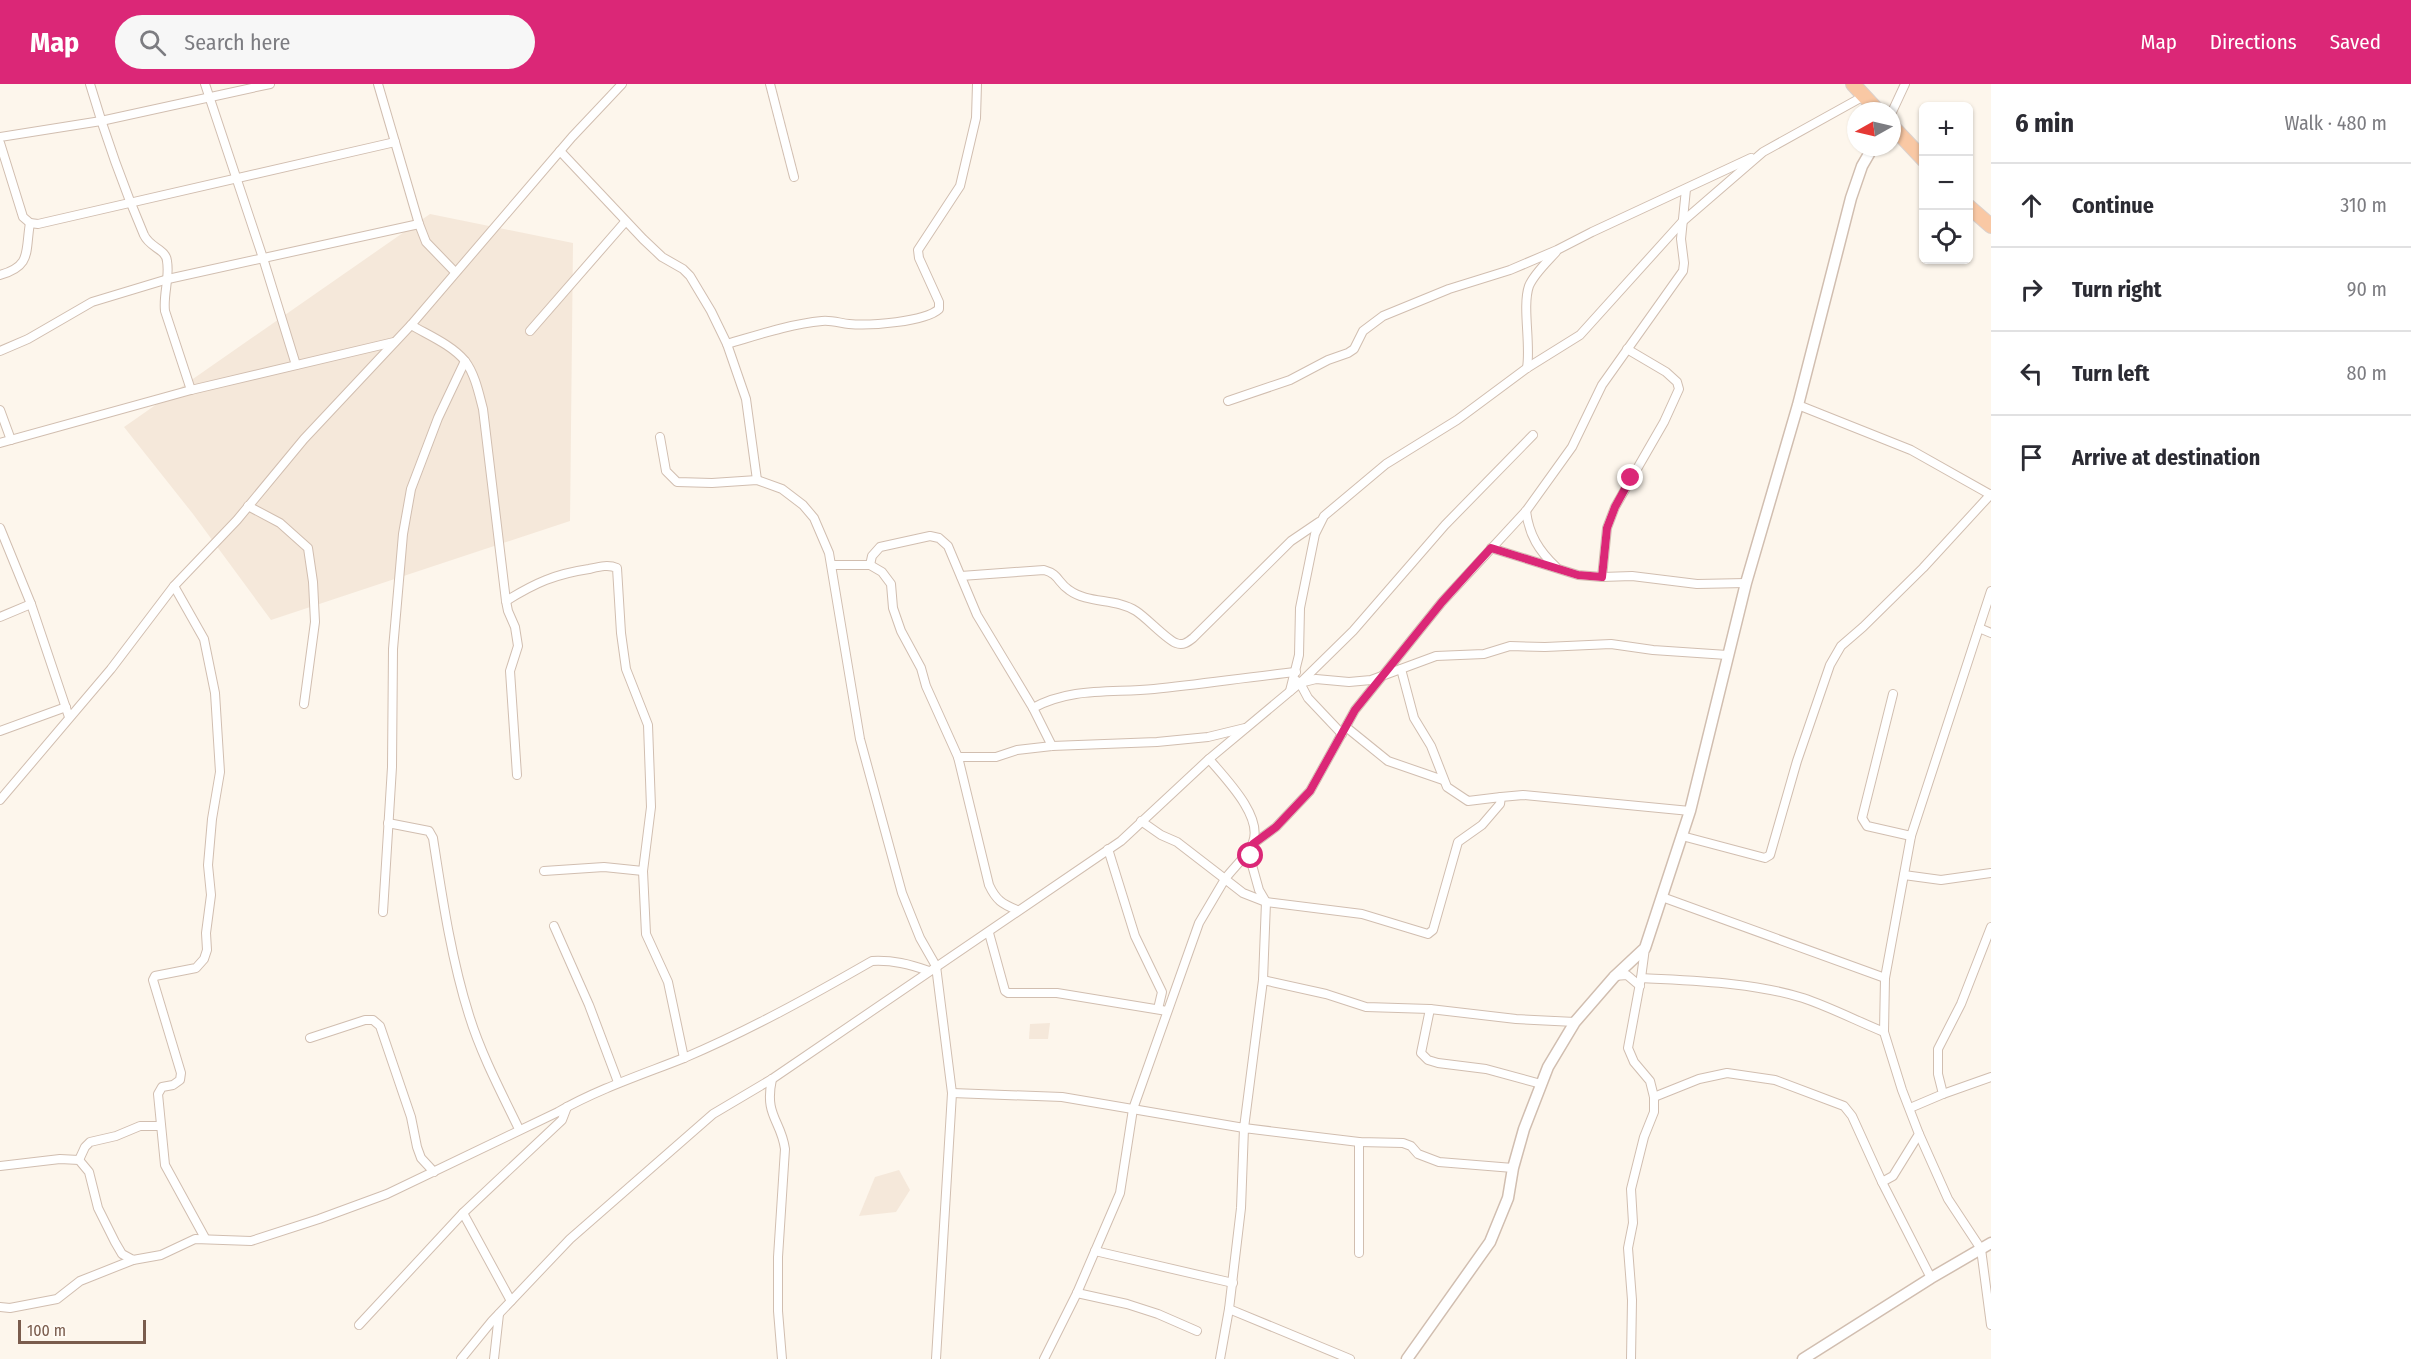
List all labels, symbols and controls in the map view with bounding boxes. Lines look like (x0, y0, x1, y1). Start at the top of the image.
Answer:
search box (115, 15, 535, 69)
text: Map (30, 26, 79, 59)
icon: search (136, 26, 169, 59)
text: Search here (184, 29, 290, 56)
text: Map (2140, 29, 2177, 55)
text: Directions (2210, 29, 2297, 55)
text: Saved (2330, 29, 2381, 55)
north arrow (1847, 102, 1901, 156)
map controls (1919, 102, 1973, 264)
button: + (1919, 102, 1973, 156)
text: 6 min (2015, 108, 2074, 139)
text: Walk · 480 m (2285, 111, 2387, 135)
button: − (1919, 156, 1973, 210)
icon: ahead (2015, 189, 2048, 222)
text: Continue (2072, 192, 2154, 219)
text: 310 m (2340, 193, 2387, 217)
button: locate (1919, 210, 1973, 264)
icon: right (2015, 273, 2048, 306)
text: Turn right (2072, 276, 2161, 303)
text: 90 m (2347, 277, 2387, 301)
icon: left (2015, 357, 2048, 390)
text: Turn left (2072, 360, 2150, 387)
text: 80 m (2347, 361, 2387, 385)
icon: arrive (2015, 441, 2048, 474)
text: Arrive at destination (2072, 444, 2260, 471)
route end (1617, 464, 1643, 490)
route start (1237, 842, 1263, 868)
scale bar (18, 1317, 146, 1344)
text: 100 m (27, 1321, 66, 1340)

